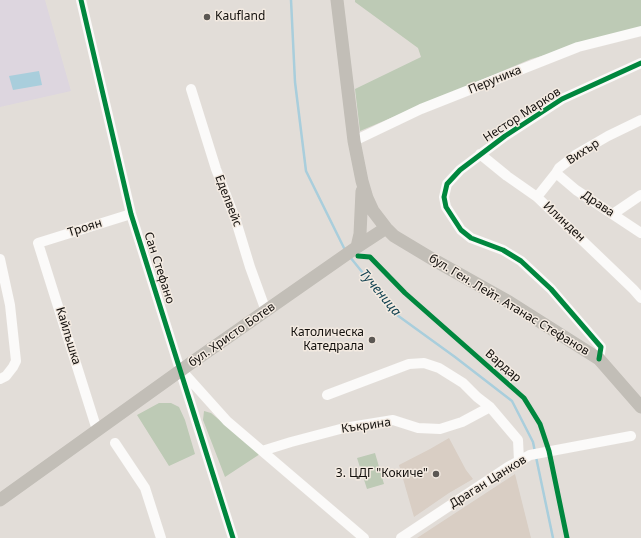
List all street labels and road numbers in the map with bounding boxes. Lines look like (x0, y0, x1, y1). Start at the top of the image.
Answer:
street label: Перуника (466, 63, 524, 97)
street label: Нестор Марков (481, 85, 563, 145)
street label: Вихър (564, 136, 602, 168)
street label: Еделвейс (212, 173, 244, 229)
street label: Драва (579, 188, 617, 220)
street label: Илинден (540, 199, 588, 245)
street label: Троян (66, 216, 104, 240)
street label: Сан Стефано (141, 230, 177, 306)
street label: бул. Ген. Лейт. Атанас Стефанов (426, 251, 592, 359)
street label: бул. Христо Ботев (186, 300, 278, 370)
street label: Кайлъшка (52, 305, 84, 367)
street label: Вардар (482, 346, 524, 386)
street label: Къкрина (340, 415, 392, 437)
street label: Драган Цанков (447, 453, 529, 511)

